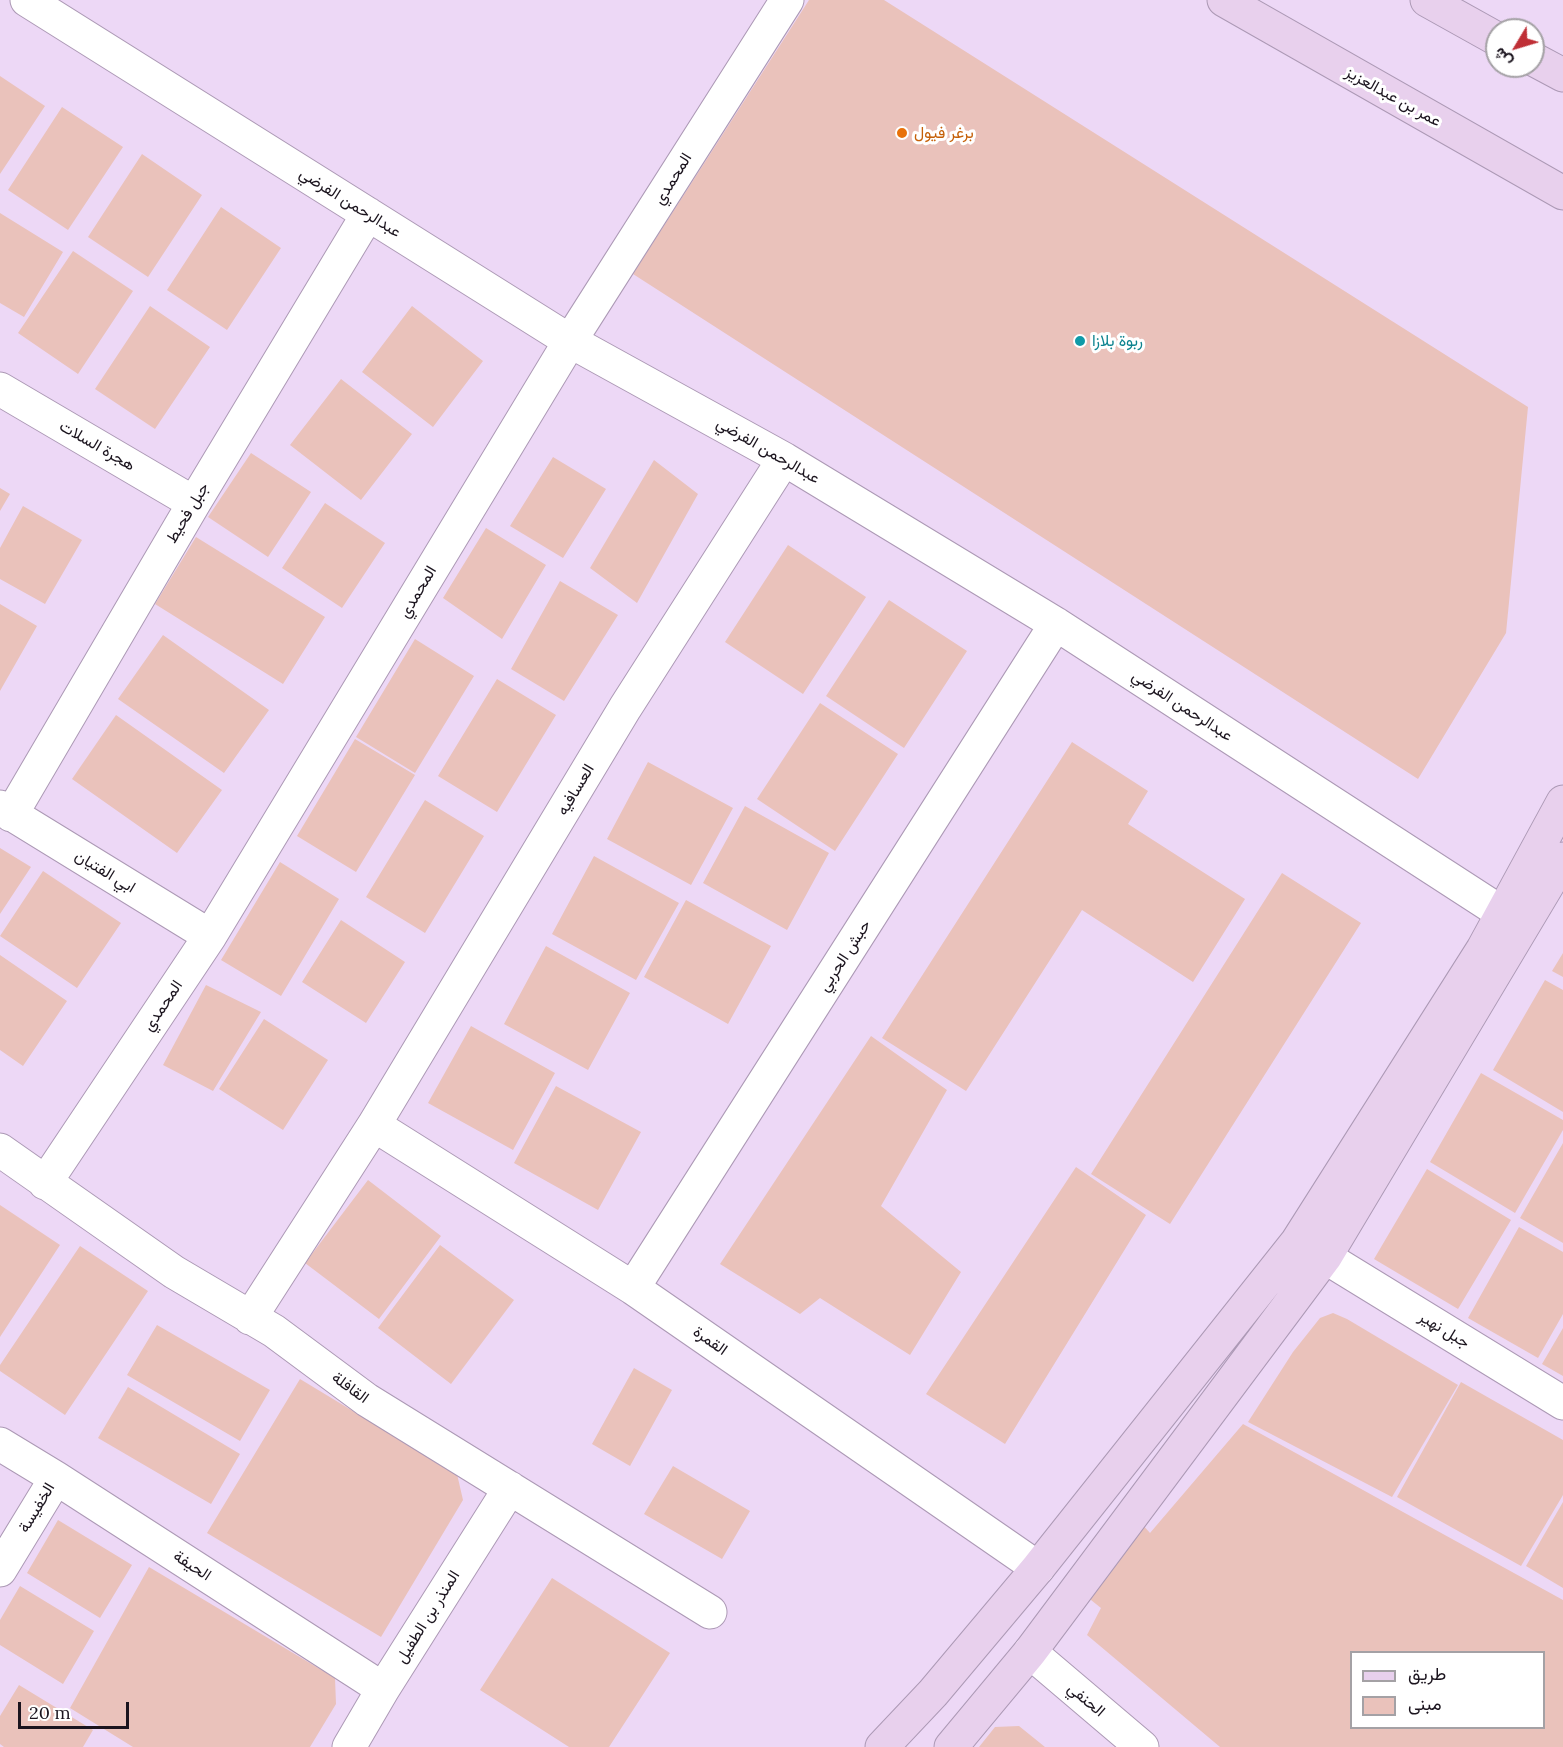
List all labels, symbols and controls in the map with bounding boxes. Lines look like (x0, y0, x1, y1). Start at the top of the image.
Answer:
north arrow (1485, 18, 1545, 78)
text: ش (1489, 44, 1516, 72)
street label: عمر بن عبدالعزيز (1342, 63, 1444, 131)
place label: برغر فيول (914, 123, 974, 143)
marker: برغر فيول (895, 126, 909, 140)
street label: المحمدي (650, 150, 696, 208)
street label: عبدالرحمن الفرضي (296, 164, 404, 242)
place label: ربوة بلازا (1092, 331, 1143, 351)
marker: ربوة بلازا (1073, 334, 1087, 348)
street label: عبدالرحمن الفرضي (713, 414, 823, 488)
street label: هجرة السلات (56, 417, 138, 475)
street label: جبل فحيط (162, 479, 214, 547)
street label: المحمدي (395, 562, 441, 622)
street label: عبدالرحمن الفرضي (1128, 666, 1236, 746)
street label: العسافيه (553, 761, 599, 819)
street label: ابي الفتيان (71, 846, 139, 898)
street label: حبش الحربي (815, 916, 875, 996)
street label: المحمدي (139, 977, 187, 1035)
street label: جبل نهير (1415, 1307, 1473, 1353)
street label: القمرة (689, 1322, 731, 1360)
street label: القافلة (328, 1368, 372, 1408)
street label: الخفيسة (15, 1480, 59, 1536)
street label: الحيفة (169, 1547, 215, 1585)
street label: المنذر بن الطفيل (392, 1567, 464, 1667)
legend (1350, 1651, 1545, 1729)
text: طريق (1408, 1662, 1446, 1685)
street label: الحنفي (1063, 1679, 1109, 1721)
scale bar (21, 1690, 132, 1728)
text: مبنى (1408, 1692, 1442, 1715)
text: 20 m (29, 1701, 71, 1724)

